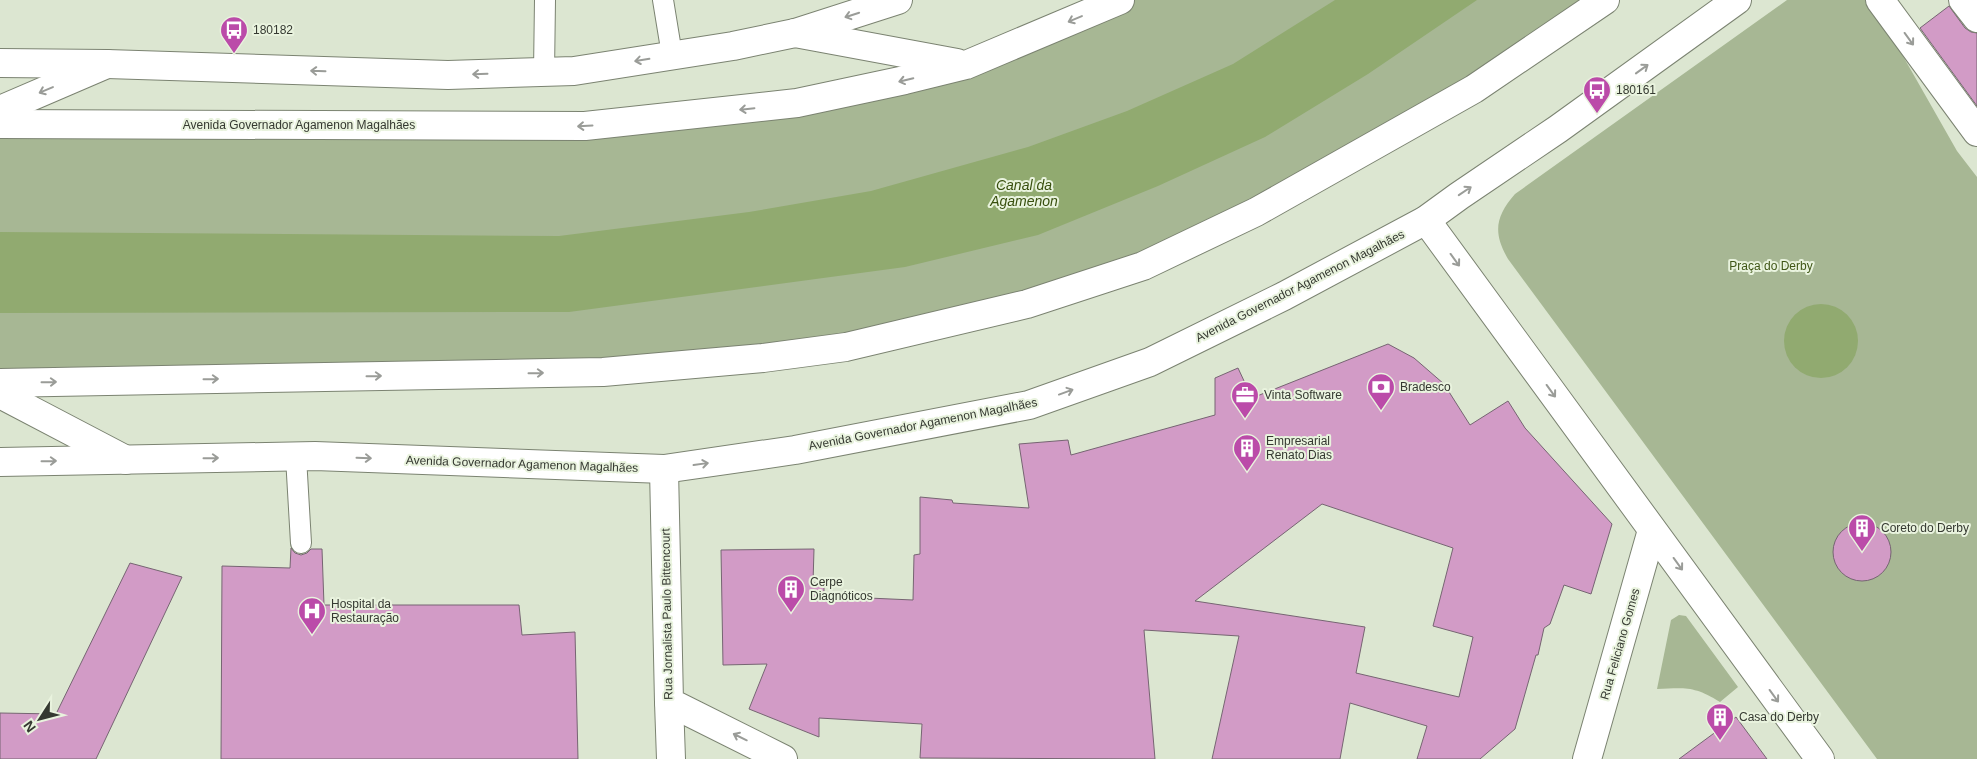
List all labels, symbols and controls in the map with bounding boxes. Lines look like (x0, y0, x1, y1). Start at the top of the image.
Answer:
one-way arrow (844, 11, 860, 20)
bus stop icon: 180182 (219, 15, 249, 54)
one-way arrow (1068, 15, 1083, 25)
place label: 180182 (253, 23, 293, 37)
one-way arrow (1904, 32, 1914, 46)
one-way arrow (634, 56, 650, 66)
one-way arrow (1635, 63, 1648, 74)
one-way arrow (310, 66, 326, 75)
one-way arrow (473, 69, 489, 79)
bus stop icon: 180161 (1582, 75, 1612, 114)
one-way arrow (899, 76, 915, 85)
place label: 180161 (1616, 83, 1656, 97)
one-way arrow (39, 86, 54, 95)
one-way arrow (739, 104, 755, 114)
street label: Avenida Governador Agamenon Magalhães (183, 118, 415, 132)
one-way arrow (577, 121, 593, 130)
water label: Canal da Agamenon (989, 177, 1058, 209)
one-way arrow (1458, 186, 1472, 196)
street label: Avenida Governador Agamenon Magalhães (1193, 227, 1407, 345)
one-way arrow (1450, 253, 1460, 267)
park label: Praça do Derby (1729, 259, 1813, 273)
one-way arrow (528, 368, 544, 378)
one-way arrow (365, 371, 381, 381)
bank icon: Bradesco (1366, 372, 1396, 411)
one-way arrow (202, 374, 219, 384)
one-way arrow (40, 377, 56, 387)
office icon: Vinta Software (1230, 380, 1260, 419)
place label: Bradesco (1400, 380, 1451, 394)
one-way arrow (1546, 384, 1556, 398)
one-way arrow (1058, 387, 1073, 396)
place label: Vinta Software (1264, 388, 1342, 402)
street label: Avenida Governador Agamenon Magalhães (807, 395, 1039, 453)
building icon: Empresarial Renato Dias (1232, 433, 1262, 472)
place label: Empresarial Renato Dias (1266, 434, 1332, 462)
one-way arrow (202, 453, 219, 463)
one-way arrow (356, 453, 372, 463)
street label: Avenida Governador Agamenon Magalhães (406, 453, 638, 475)
one-way arrow (40, 456, 56, 466)
one-way arrow (693, 458, 709, 468)
building icon: Coreto do Derby (1847, 513, 1877, 552)
place label: Coreto do Derby (1881, 521, 1969, 535)
street label: Rua Jornalista Paulo Bittencourt (658, 528, 675, 700)
one-way arrow (1673, 557, 1683, 571)
building icon: Cerpe Diagnóticos (776, 574, 806, 613)
place label: Cerpe Diagnóticos (810, 575, 873, 603)
street label: Rua Feliciano Gomes (1597, 587, 1643, 701)
hospital icon: Hospital da Restauração (297, 596, 327, 635)
place label: Hospital da Restauração (331, 597, 399, 625)
one-way arrow (1769, 689, 1779, 703)
north arrow (15, 694, 65, 744)
building icon: Casa do Derby (1705, 702, 1735, 741)
place label: Casa do Derby (1739, 710, 1819, 724)
text: N (20, 718, 39, 735)
one-way arrow (732, 732, 747, 742)

